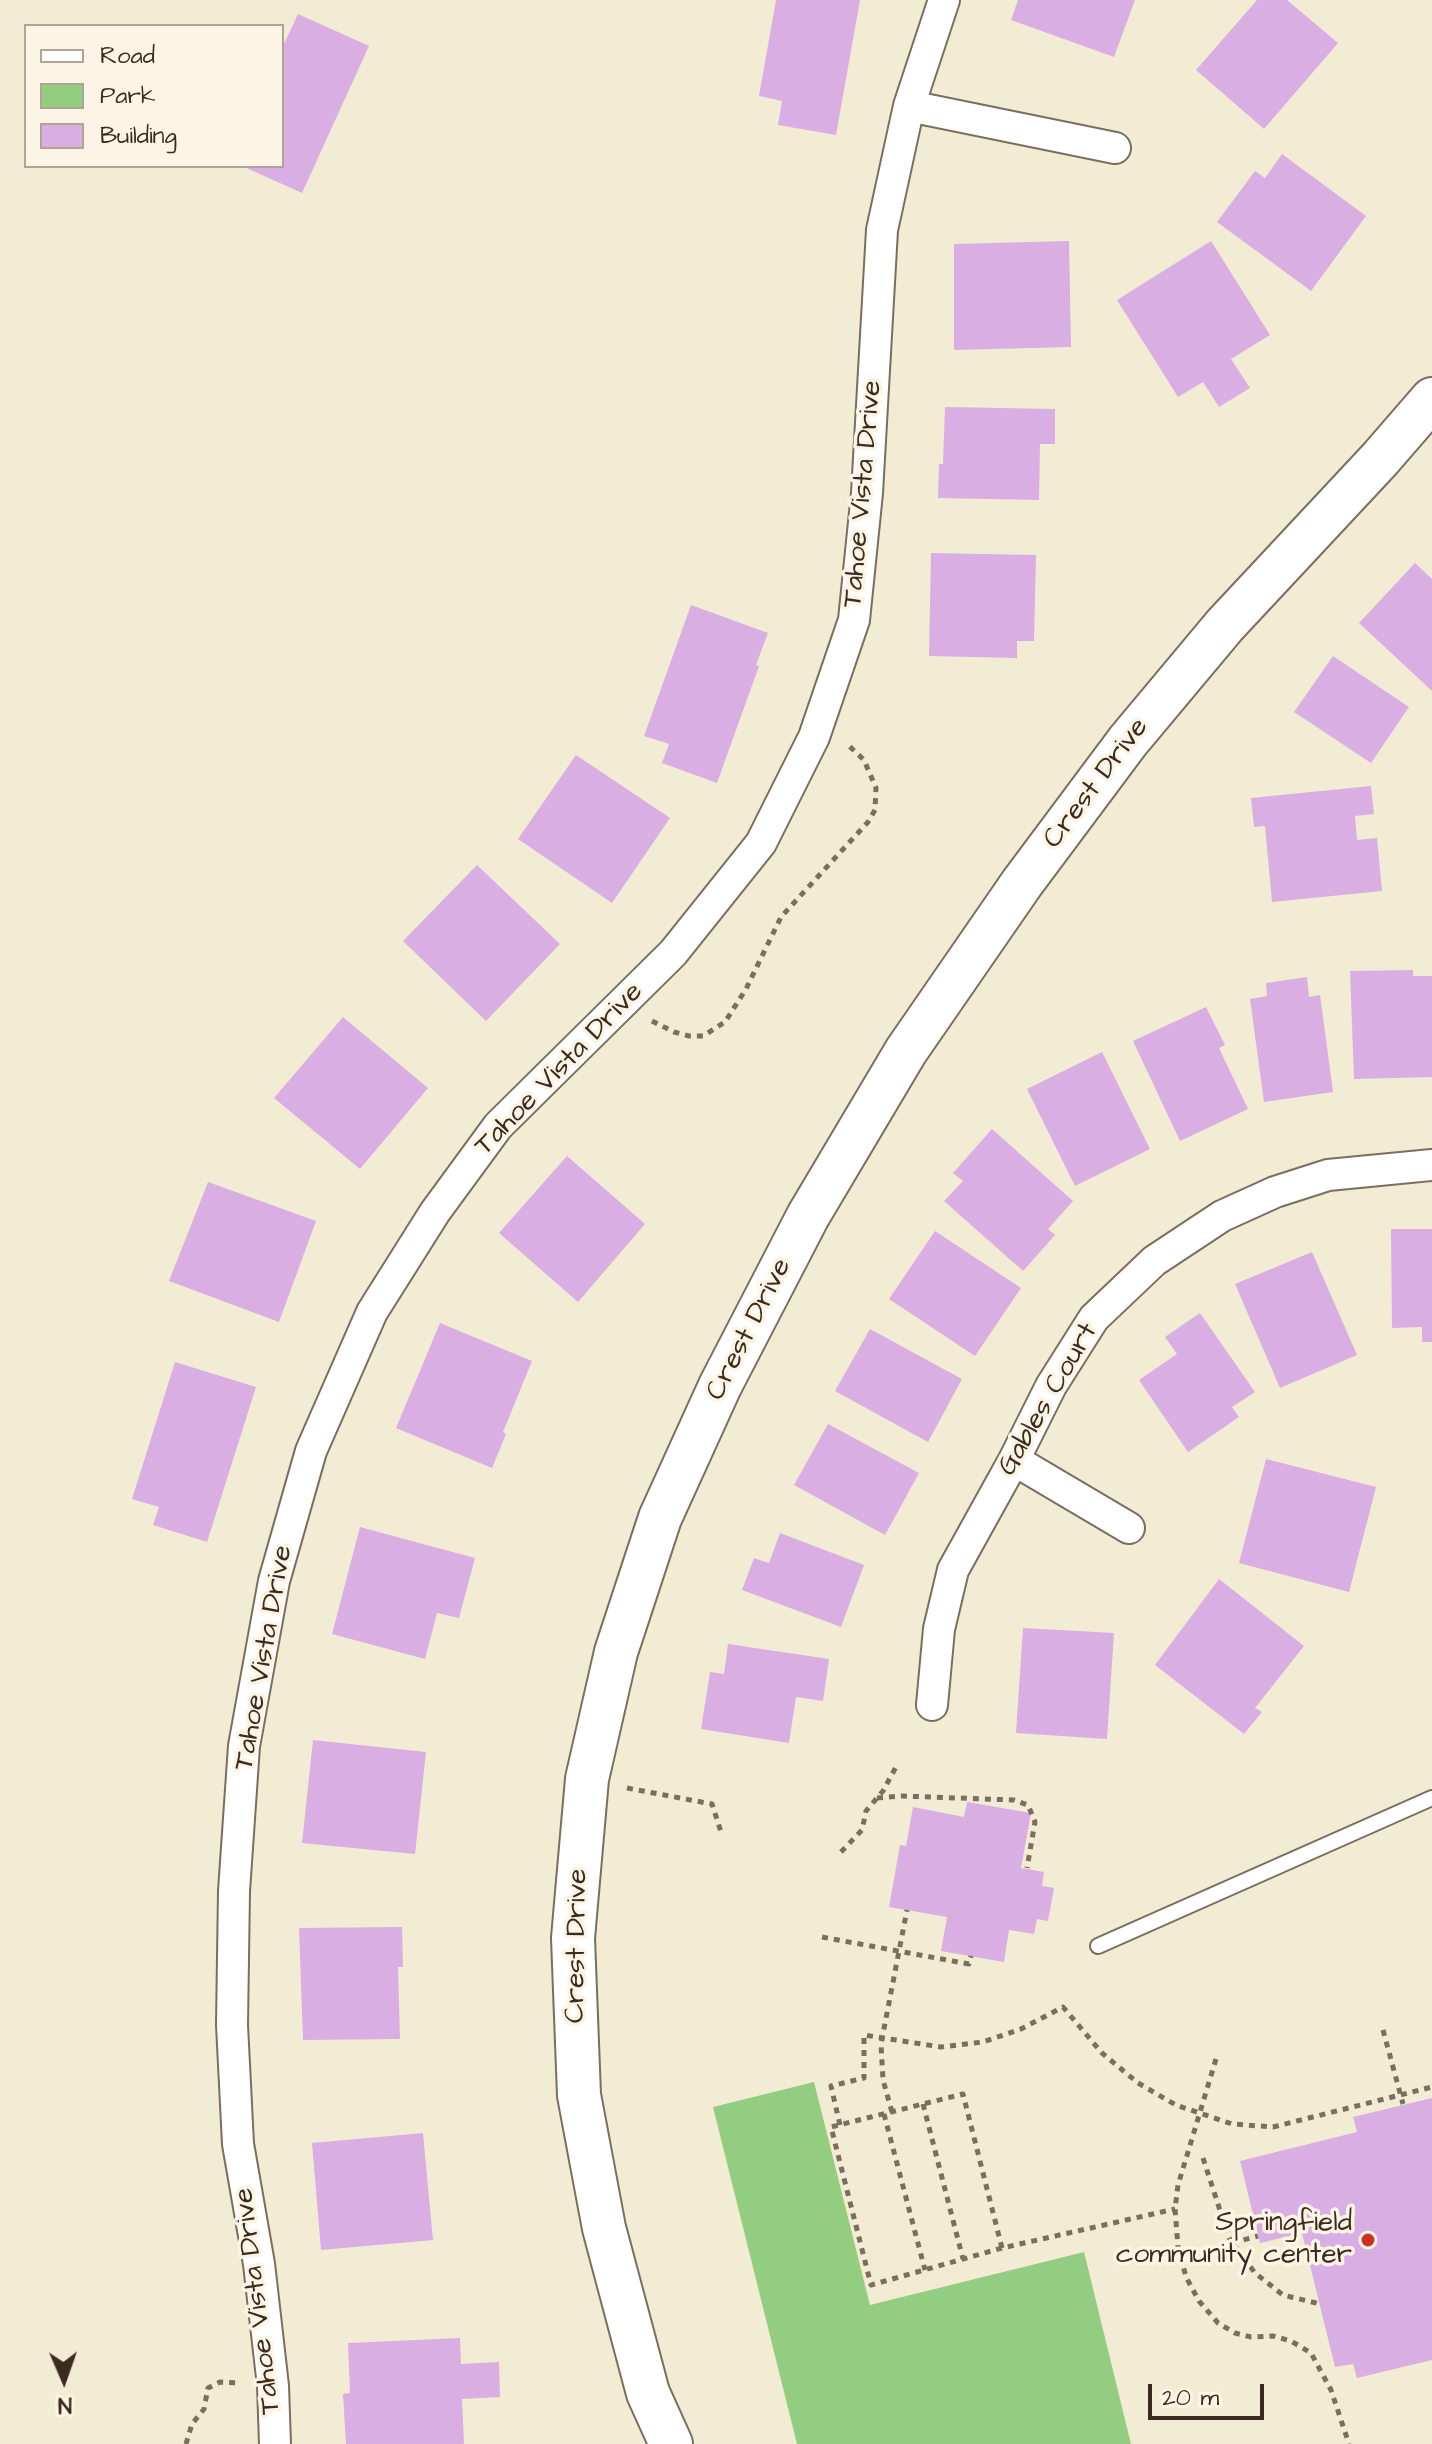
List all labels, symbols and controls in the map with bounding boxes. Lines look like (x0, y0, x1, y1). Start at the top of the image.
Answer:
legend (24, 24, 284, 168)
text: Road (100, 39, 155, 73)
text: Park (100, 79, 156, 113)
text: Building (100, 119, 177, 153)
street label: Tahoe Vista Drive (837, 379, 891, 609)
street label: Crest Drive (1037, 712, 1157, 856)
street label: Tahoe Vista Drive (469, 976, 651, 1164)
street label: Crest Drive (700, 1254, 800, 1406)
street label: Gables Court (992, 1318, 1106, 1482)
street label: Tahoe Vista Drive (229, 1543, 301, 1773)
street label: Crest Drive (560, 1868, 596, 2024)
street label: Tahoe Vista Drive (228, 2186, 290, 2416)
place label: Springfield community center (1116, 2207, 1352, 2273)
marker: Springfield community center (1359, 2231, 1377, 2249)
north arrow (24, 2340, 104, 2420)
scale bar (1152, 2368, 1268, 2418)
text: 20 m (1162, 2381, 1219, 2415)
text: N (57, 2389, 72, 2420)

